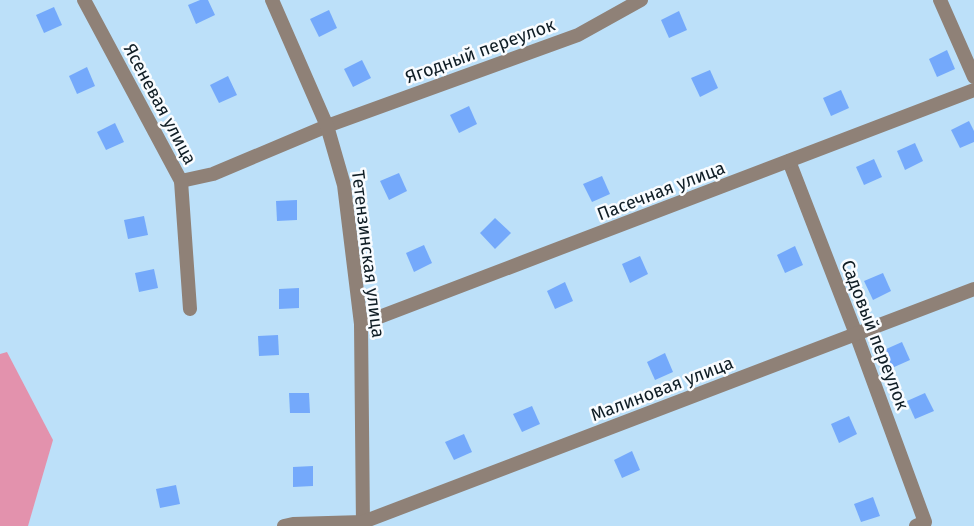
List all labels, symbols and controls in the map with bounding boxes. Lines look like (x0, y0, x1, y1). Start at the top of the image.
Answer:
street label: Ягодный переулок (402, 13, 558, 88)
street label: Ясеневая улица (119, 40, 201, 168)
street label: Пасечная улица (594, 156, 728, 226)
street label: Тетензинская улица (347, 169, 389, 339)
street label: Садовый переулок (836, 257, 914, 414)
street label: Малиновая улица (588, 352, 736, 426)

